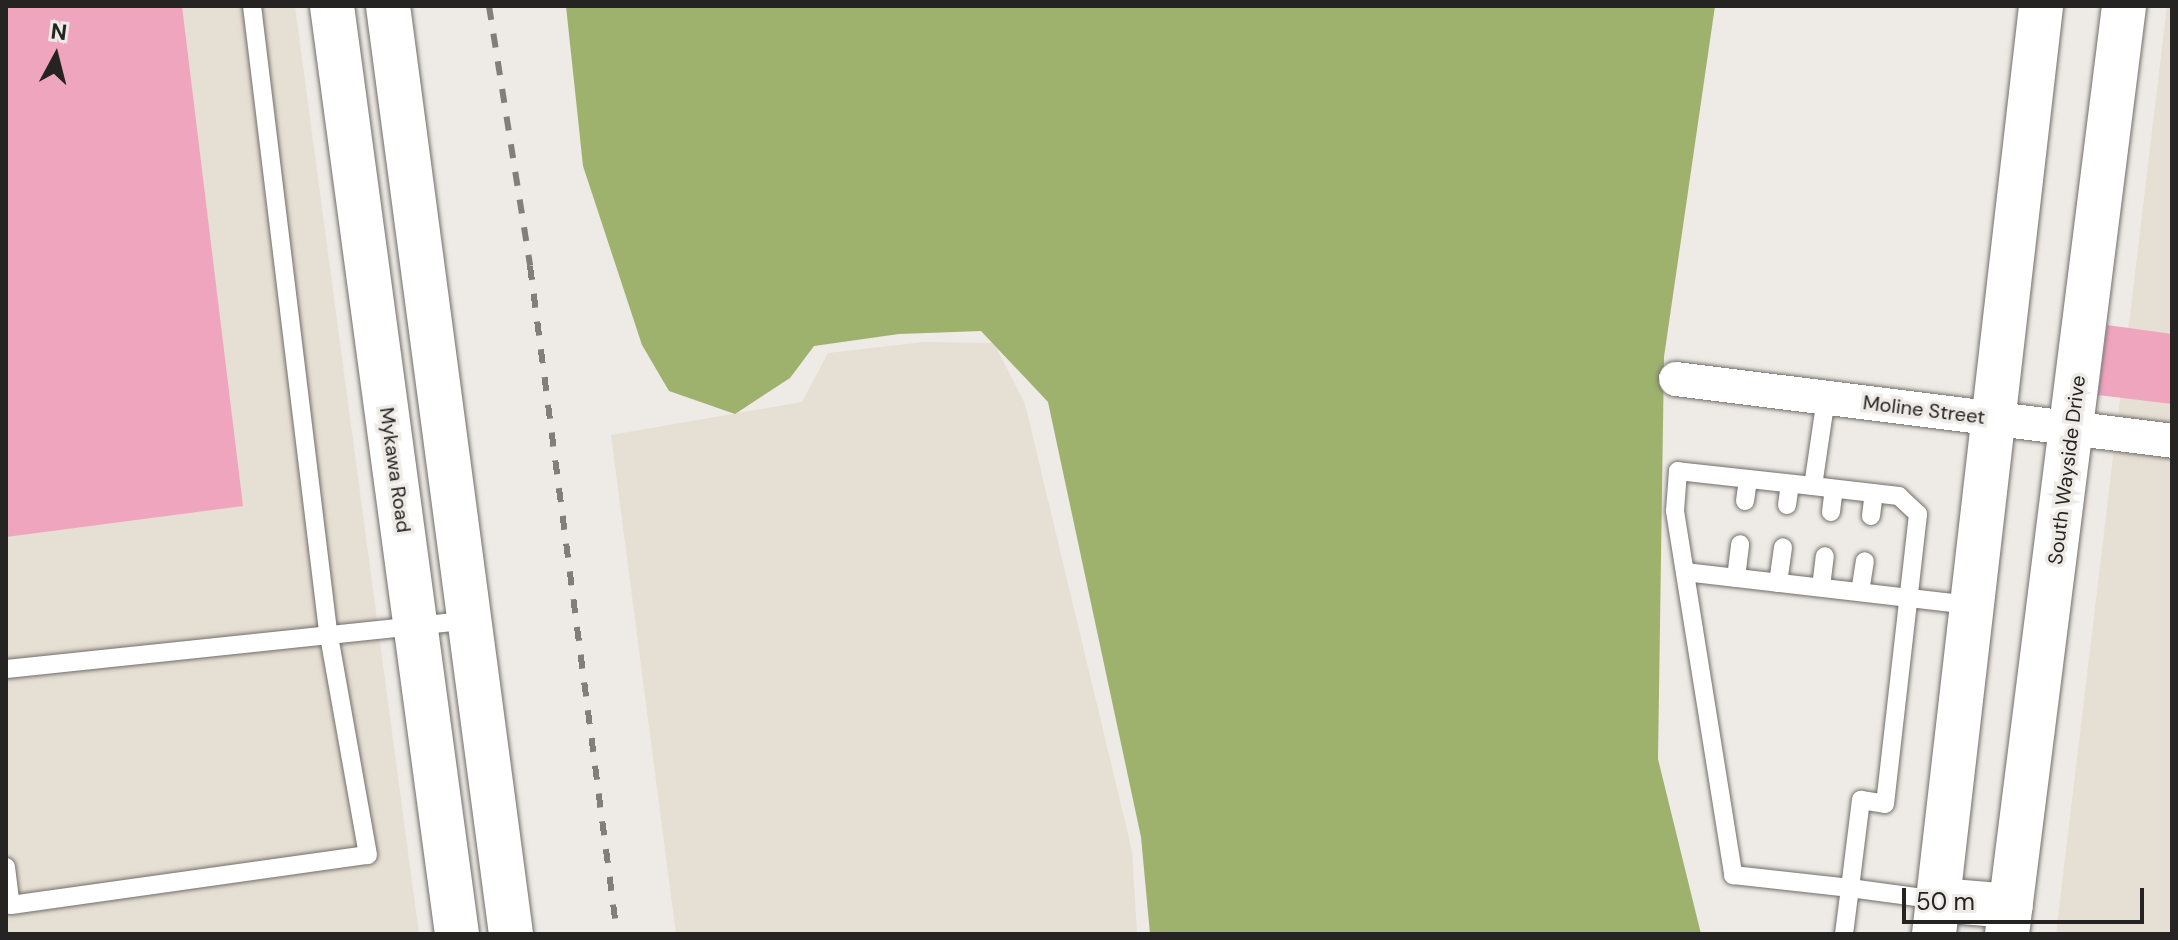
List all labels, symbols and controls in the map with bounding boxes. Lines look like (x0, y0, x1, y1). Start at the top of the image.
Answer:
north arrow (16, 16, 96, 96)
text: N (49, 16, 69, 47)
street label: South Wayside Drive (2043, 374, 2091, 566)
street label: Moline Street (1862, 391, 1986, 429)
street label: Mykawa Road (374, 406, 416, 534)
scale bar (1906, 872, 2148, 922)
text: 50 m (1916, 886, 1975, 917)

